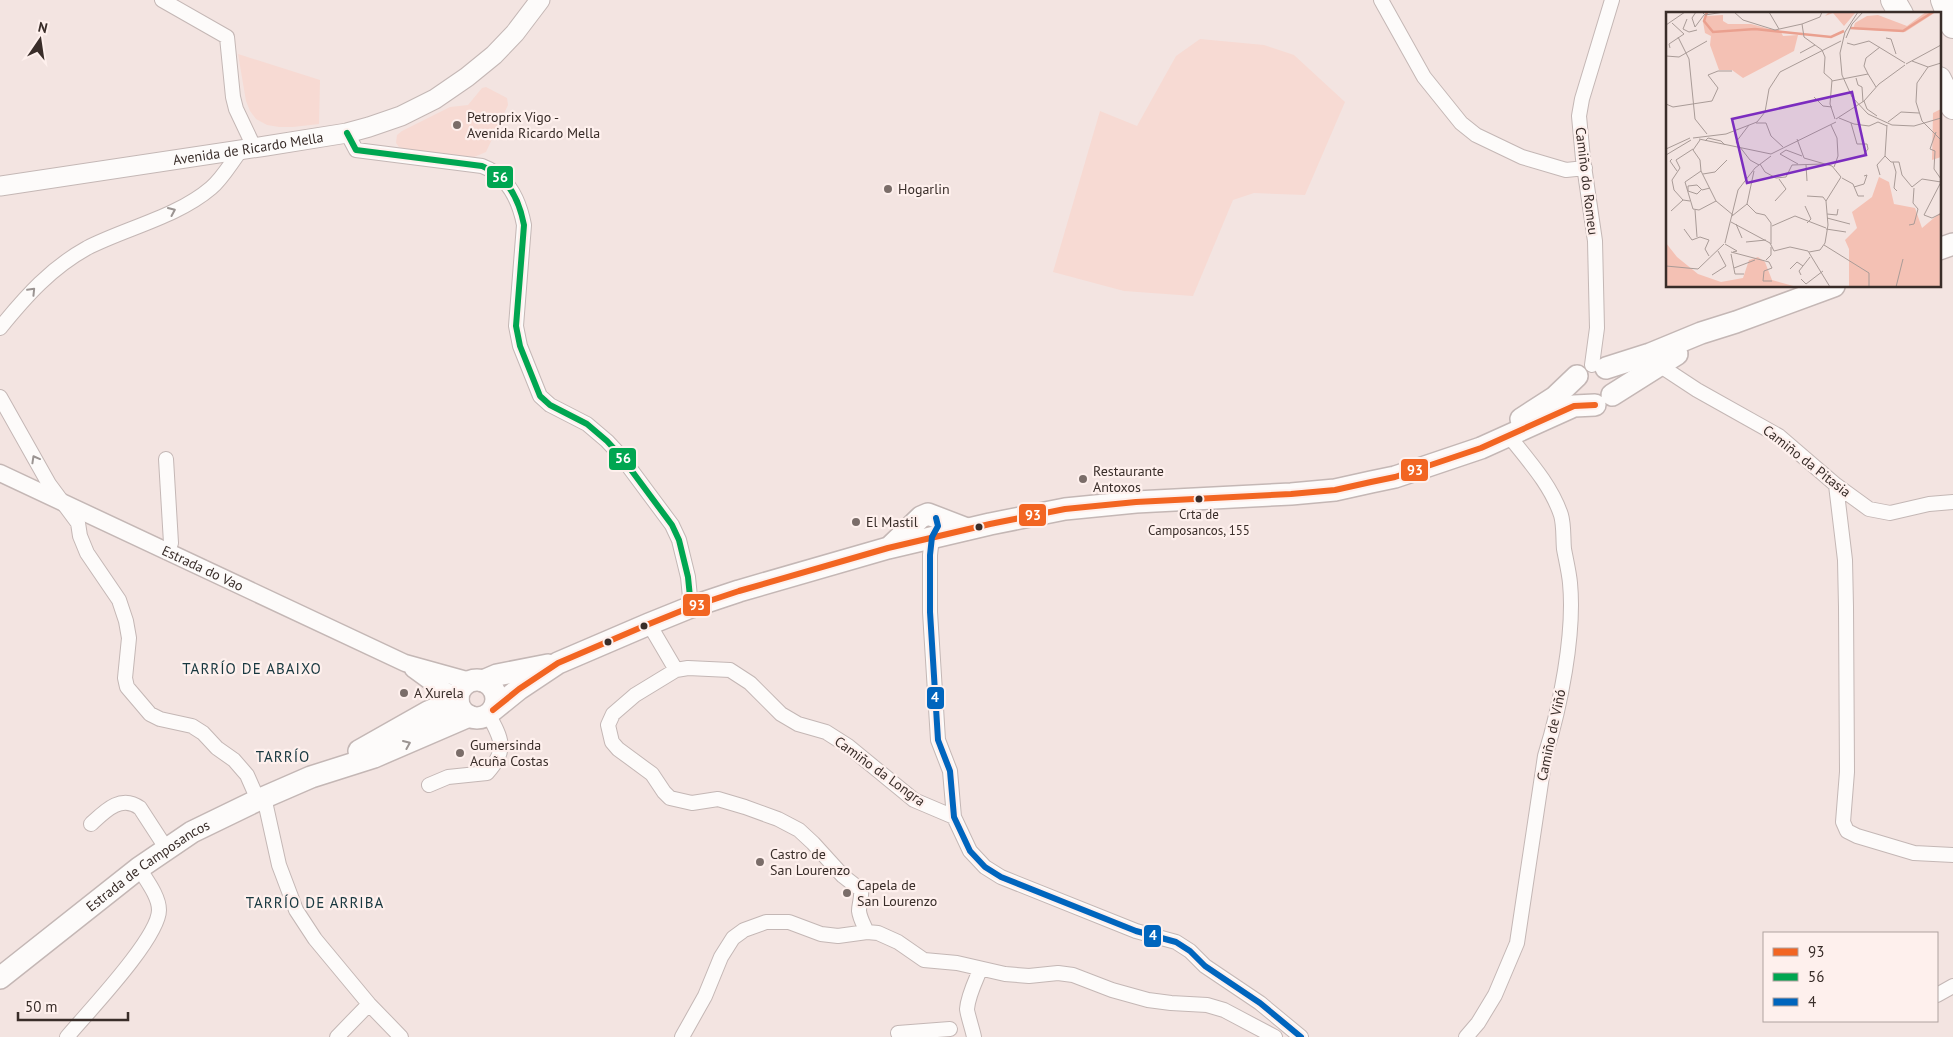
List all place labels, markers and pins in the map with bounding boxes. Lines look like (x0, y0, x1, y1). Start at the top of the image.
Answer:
place label: Petroprix Vigo - Avenida Ricardo Mella (467, 108, 600, 142)
marker: Petroprix Vigo - Avenida Ricardo Mella (451, 119, 463, 131)
place label: Hogarlin (898, 180, 950, 198)
marker: Hogarlin (882, 183, 894, 195)
place label: Restaurante Antoxos (1093, 462, 1164, 496)
marker: Restaurante Antoxos (1077, 473, 1089, 485)
marker: Crta de Camposancos, 155 (1194, 494, 1204, 504)
place label: Crta de Camposancos, 155 (1148, 506, 1250, 539)
place label: El Mastil (866, 513, 918, 531)
marker: El Mastil (850, 516, 862, 528)
unlabelled marker (974, 522, 984, 532)
unlabelled marker (639, 621, 649, 631)
unlabelled marker (603, 637, 613, 647)
place label: A Xurela (414, 684, 464, 702)
marker: A Xurela (398, 687, 410, 699)
place label: Gumersinda Acuña Costas (470, 736, 549, 770)
marker: Gumersinda Acuña Costas (454, 747, 466, 759)
place label: Castro de San Lourenzo (770, 845, 850, 879)
marker: Castro de San Lourenzo (754, 856, 766, 868)
place label: Capela de San Lourenzo (857, 876, 937, 910)
marker: Capela de San Lourenzo (841, 887, 853, 899)

